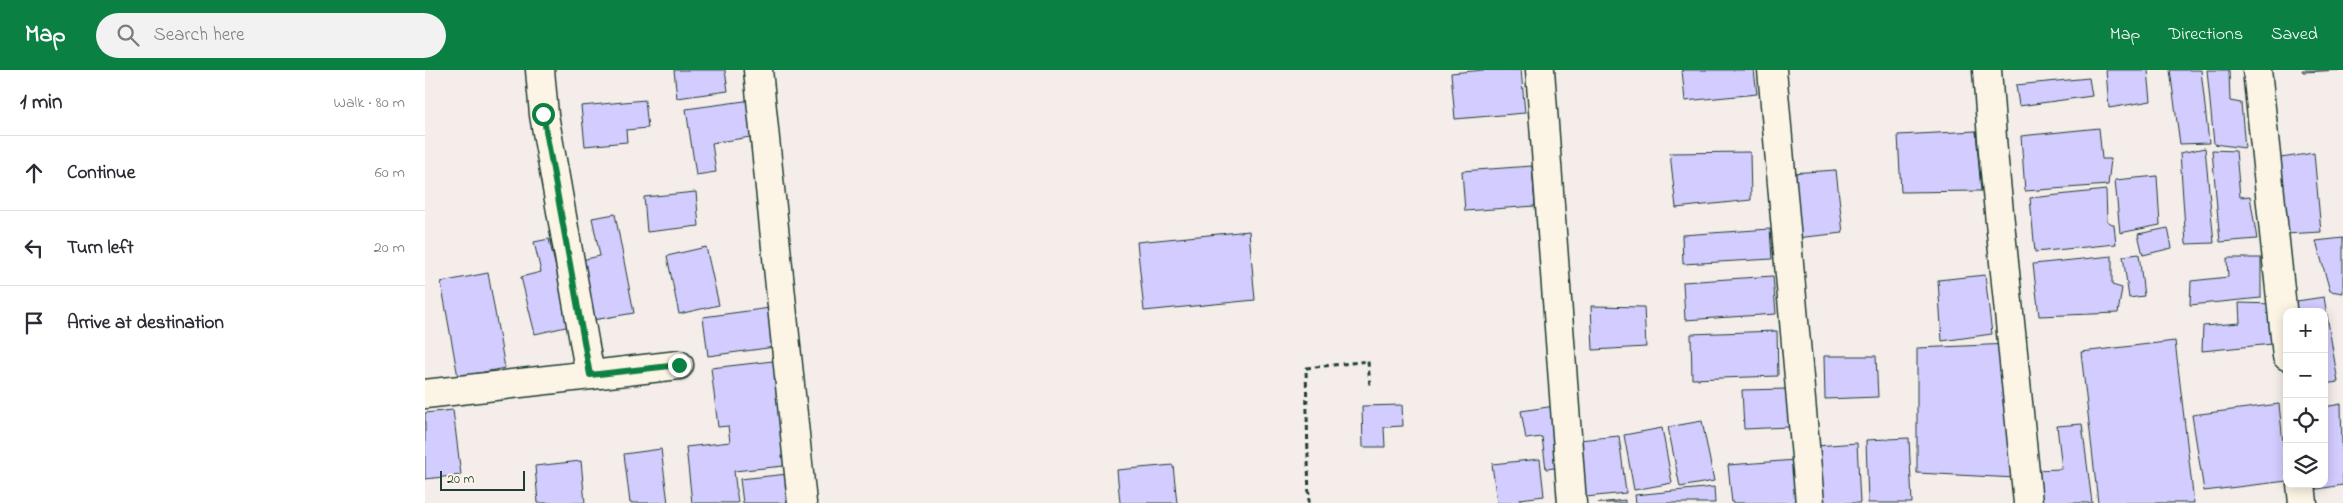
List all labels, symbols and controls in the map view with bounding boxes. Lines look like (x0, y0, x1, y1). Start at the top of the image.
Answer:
search box (96, 13, 446, 58)
text: Map (25, 18, 66, 53)
icon: search (114, 21, 142, 49)
text: Search here (154, 22, 245, 49)
text: Map (2110, 22, 2140, 48)
text: Directions (2168, 22, 2243, 48)
text: Saved (2271, 22, 2318, 48)
text: 1 min (20, 88, 62, 118)
text: Walk · 80 m (334, 91, 405, 115)
route start (532, 103, 555, 126)
icon: ahead (20, 159, 48, 187)
text: Continue (67, 160, 135, 187)
text: 60 m (375, 161, 405, 185)
icon: left (20, 234, 48, 262)
text: Turn left (67, 235, 134, 262)
text: 20 m (374, 236, 405, 260)
map controls (2283, 308, 2328, 488)
button: + (2283, 308, 2328, 353)
icon: arrive (20, 309, 48, 337)
text: Arrive at destination (67, 310, 224, 337)
button: − (2283, 353, 2328, 398)
route end (668, 354, 691, 377)
button: locate (2283, 398, 2328, 443)
button: layers (2283, 443, 2328, 488)
scale bar (440, 468, 525, 491)
text: 20 m (447, 469, 474, 490)

